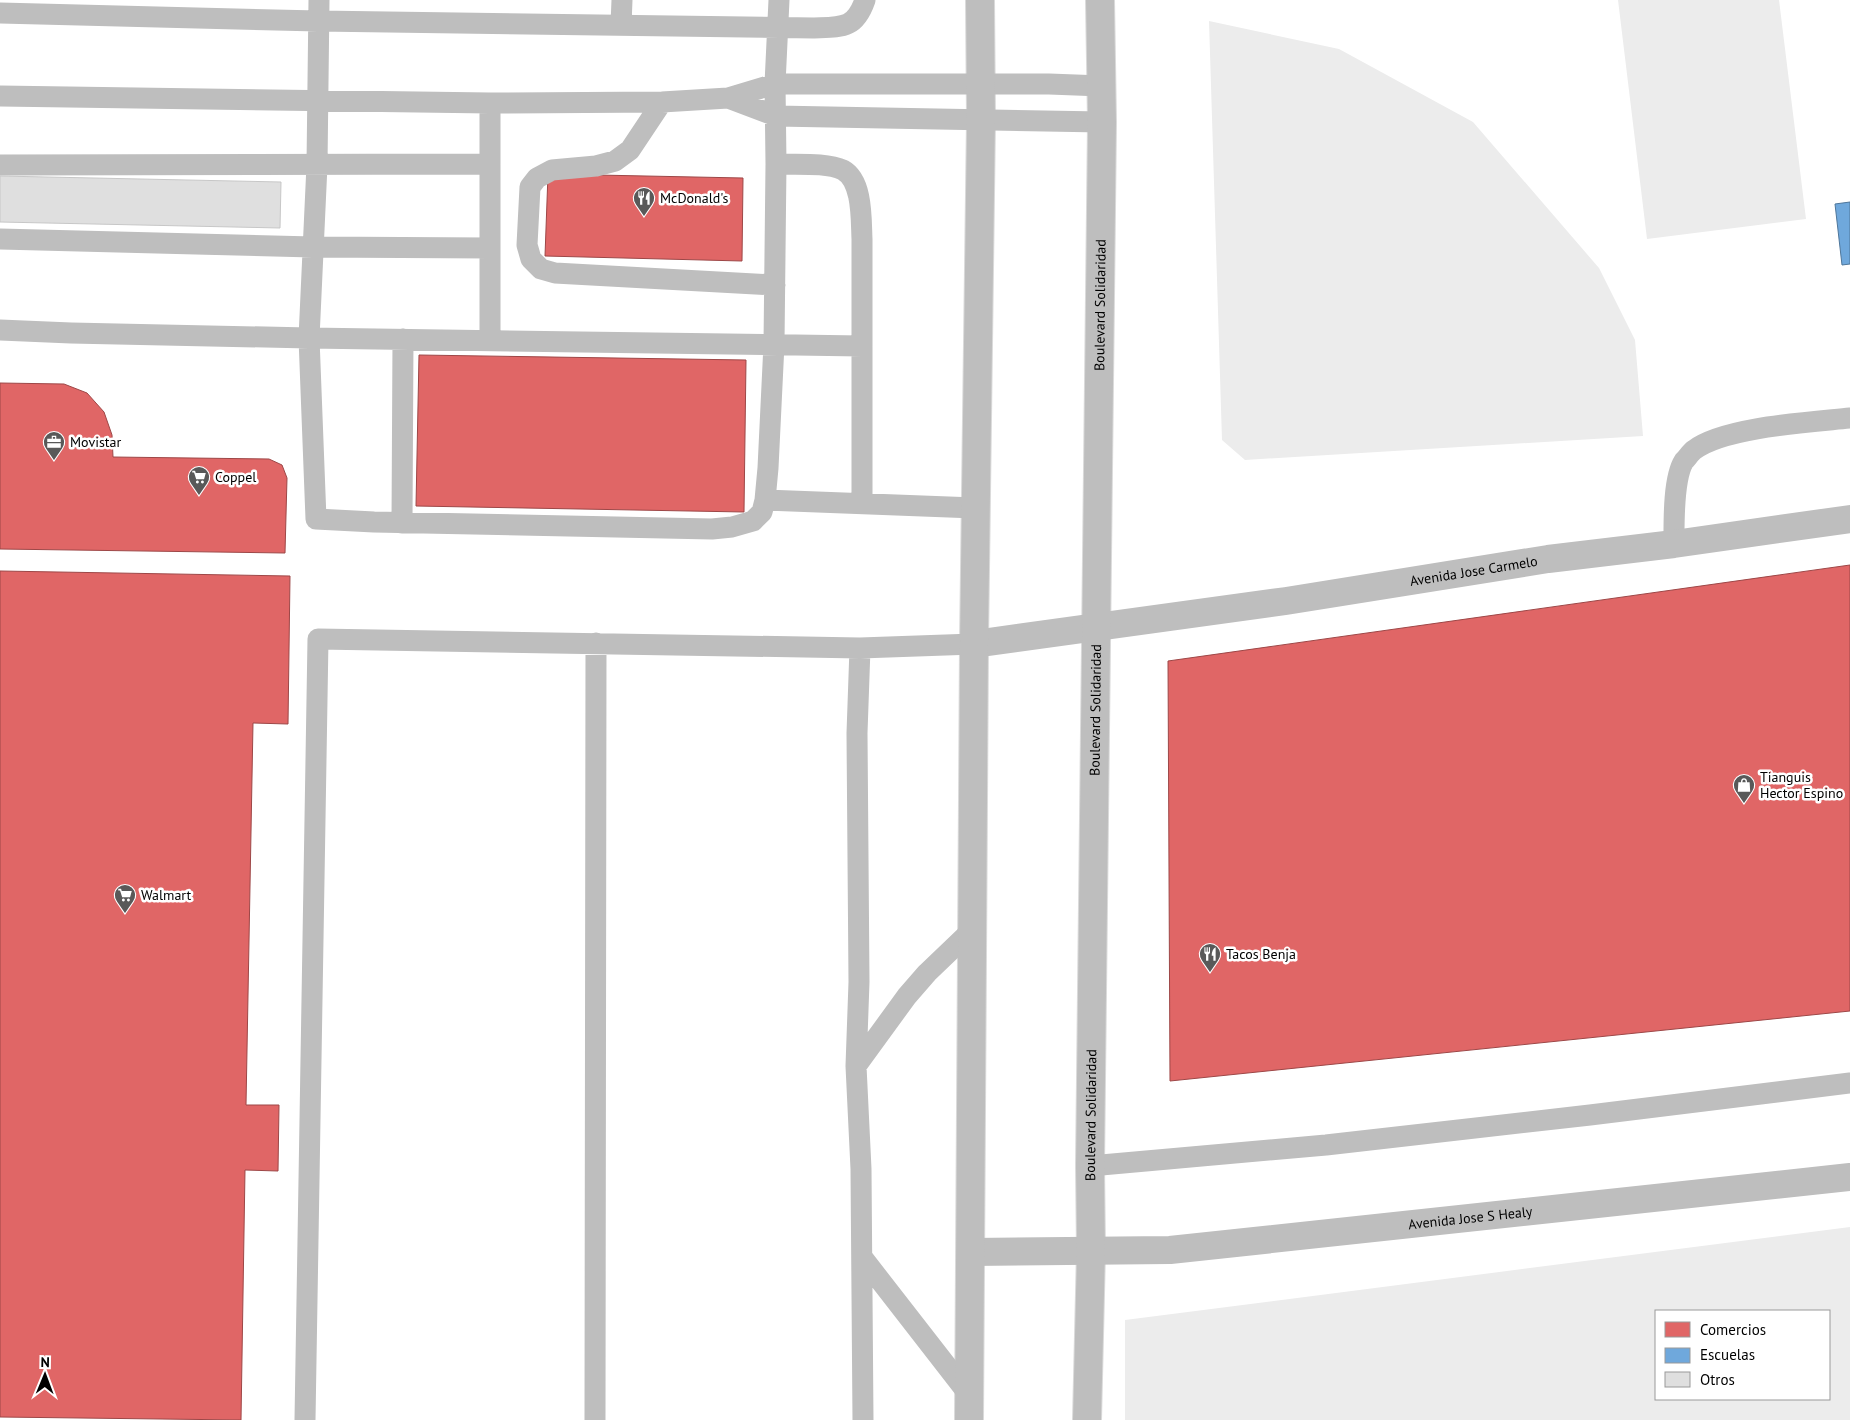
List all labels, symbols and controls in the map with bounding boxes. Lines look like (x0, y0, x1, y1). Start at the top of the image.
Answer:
restaurant icon: McDonald's (632, 186, 656, 217)
place label: McDonald's (660, 189, 728, 207)
street label: Boulevard Solidaridad (1090, 239, 1110, 371)
office icon: Movistar (42, 430, 66, 461)
place label: Movistar (70, 433, 121, 451)
supermarket icon: Coppel (187, 465, 211, 496)
place label: Coppel (215, 468, 256, 486)
street label: Avenida Jose Carmelo (1408, 552, 1539, 590)
street label: Boulevard Solidaridad (1085, 644, 1105, 776)
place label: Tianguis Hector Espino (1760, 768, 1843, 802)
shop icon: Tianguis Hector Espino (1732, 773, 1756, 804)
supermarket icon: Walmart (113, 883, 137, 914)
place label: Walmart (141, 886, 192, 904)
restaurant icon: Tacos Benja (1198, 942, 1222, 973)
place label: Tacos Benja (1226, 945, 1296, 963)
street label: Boulevard Solidaridad (1081, 1049, 1100, 1181)
street label: Avenida Jose S Healy (1407, 1202, 1534, 1233)
legend (1655, 1310, 1830, 1400)
text: Comercios (1700, 1320, 1766, 1339)
text: Escuelas (1700, 1345, 1755, 1364)
north arrow (20, 1350, 70, 1400)
text: N (40, 1353, 50, 1371)
text: Otros (1700, 1370, 1735, 1389)

